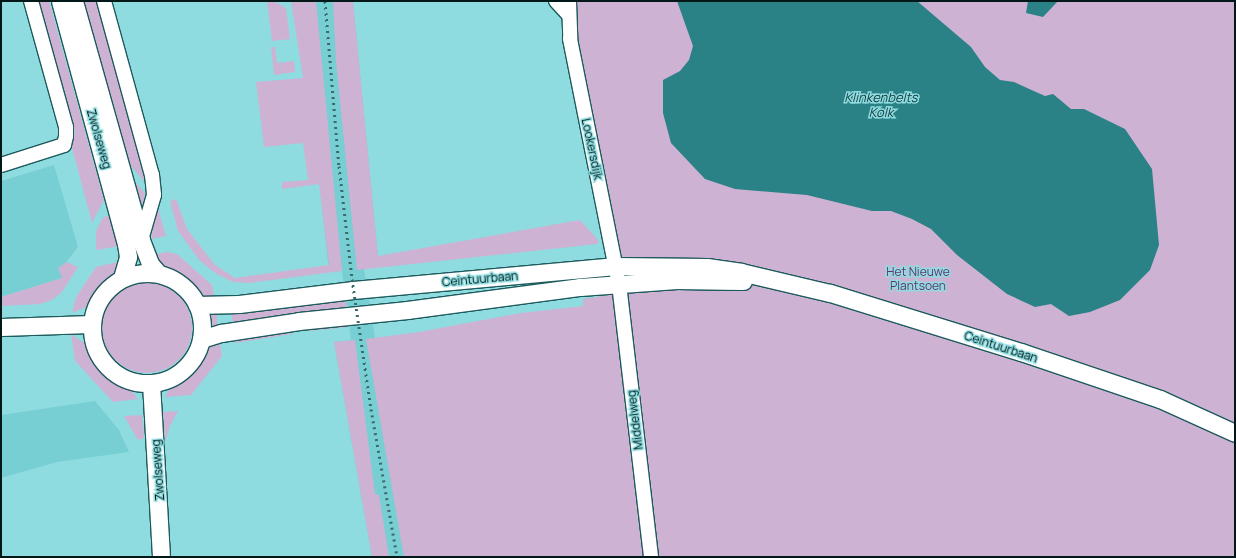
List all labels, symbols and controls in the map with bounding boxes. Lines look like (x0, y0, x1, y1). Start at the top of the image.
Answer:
water label: Klinkenbelts Kolk (844, 90, 918, 121)
street label: Zwolseweg (84, 107, 114, 171)
street label: Lookersdijk (578, 117, 606, 181)
park label: Het Nieuwe Plantsoen (886, 265, 950, 293)
street label: Ceintuurbaan (441, 268, 519, 290)
street label: Ceintuurbaan (962, 328, 1040, 366)
street label: Middelweg (624, 389, 646, 451)
street label: Zwolseweg (149, 439, 167, 501)

